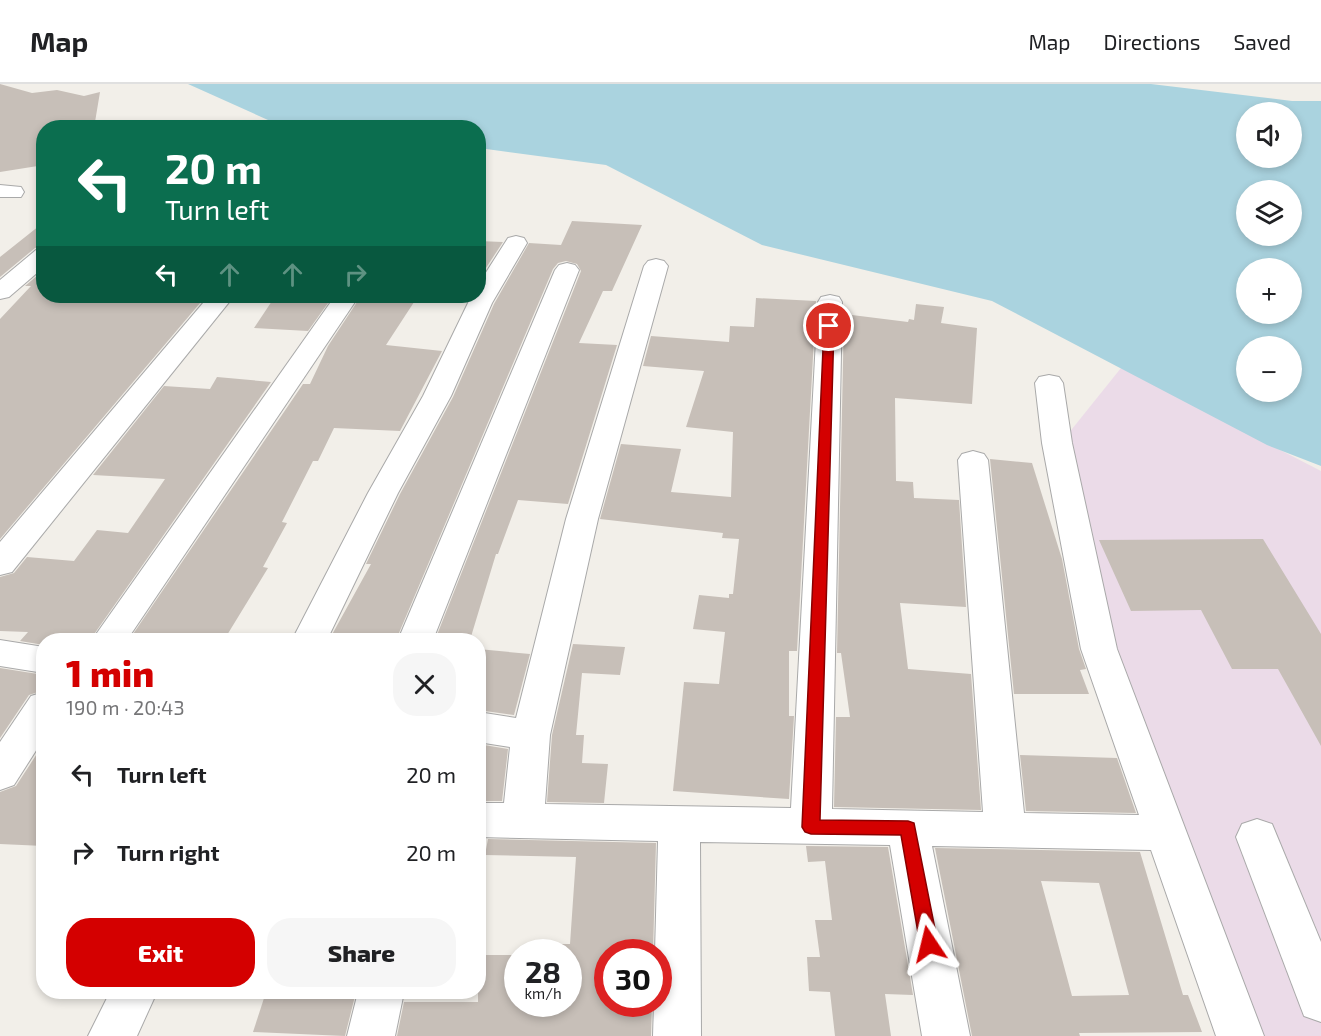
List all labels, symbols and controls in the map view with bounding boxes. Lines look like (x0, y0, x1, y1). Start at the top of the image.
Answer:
text: Map (30, 24, 88, 58)
text: Map (1028, 29, 1071, 54)
text: Directions (1104, 29, 1200, 54)
text: Saved (1233, 29, 1291, 54)
map controls (1236, 102, 1302, 402)
button: sound (1236, 102, 1302, 168)
text: 20 m (165, 142, 262, 192)
icon: left (66, 144, 144, 222)
button: layers (1236, 180, 1302, 246)
text: Turn left (165, 193, 269, 225)
icon: left (150, 258, 183, 291)
icon: ahead (213, 258, 246, 291)
icon: ahead (276, 258, 309, 291)
icon: right (339, 258, 372, 291)
button: + (1236, 258, 1302, 324)
pin (803, 300, 854, 351)
icon: arrive (812, 309, 845, 342)
button: − (1236, 336, 1302, 402)
text: 1 min (66, 651, 154, 694)
button: close (393, 653, 456, 716)
text: 190 m · 20:43 (66, 695, 185, 719)
icon: left (66, 758, 99, 791)
text: Turn left (117, 761, 206, 787)
text: 20 m (406, 761, 456, 787)
icon: right (66, 836, 99, 869)
text: Turn right (117, 839, 219, 865)
text: 20 m (406, 839, 456, 865)
position arrow (897, 912, 961, 976)
button: Exit (66, 918, 255, 987)
button: Share (267, 918, 456, 987)
speed limit sign: 30 (594, 939, 672, 1017)
text: 28 (525, 953, 561, 989)
text: km/h (524, 984, 562, 1002)

